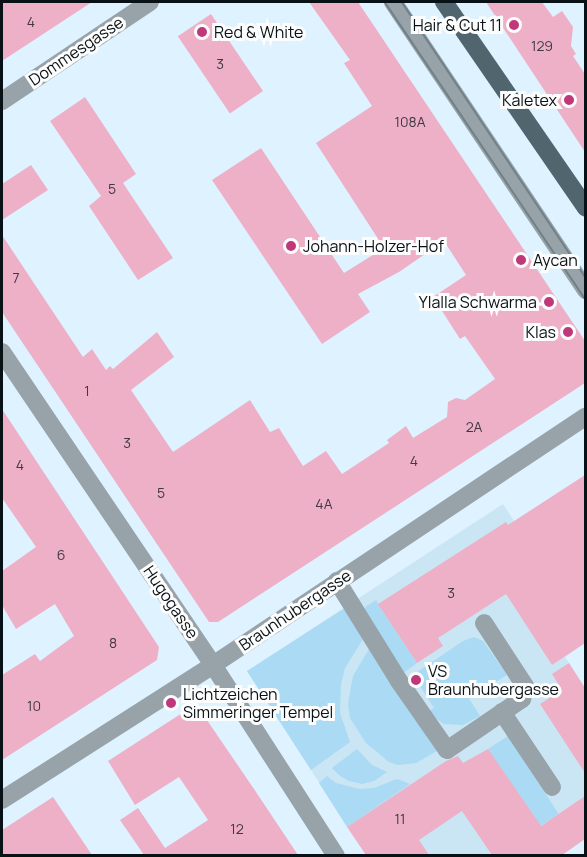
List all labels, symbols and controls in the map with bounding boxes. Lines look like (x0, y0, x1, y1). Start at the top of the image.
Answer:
street label: Dommesgasse (25, 12, 127, 90)
house number: 4 (27, 14, 35, 30)
place label: Hair & Cut 11 (413, 15, 502, 35)
marker: Hair & Cut 11 (507, 18, 521, 32)
place label: Red & White (214, 22, 303, 42)
marker: Red & White (195, 25, 209, 39)
house number: 129 (531, 38, 553, 54)
house number: 3 (216, 56, 224, 72)
place label: Kaletex (502, 90, 557, 110)
marker: Kaletex (562, 93, 576, 107)
house number: 108A (395, 114, 425, 130)
house number: 5 (108, 181, 116, 197)
place label: Johann-Holzer-Hof (303, 236, 444, 256)
marker: Johann-Holzer-Hof (284, 239, 298, 253)
place label: Aycan (533, 250, 578, 270)
marker: Aycan (514, 253, 528, 267)
house number: 7 (12, 270, 20, 286)
place label: Ylalla Schwarma (419, 292, 537, 312)
marker: Ylalla Schwarma (542, 295, 556, 309)
place label: Klas (525, 322, 556, 342)
marker: Klas (561, 325, 575, 339)
house number: 1 (84, 383, 90, 399)
house number: 2A (466, 419, 482, 435)
house number: 3 (123, 435, 131, 451)
house number: 4 (410, 453, 418, 469)
house number: 4 (16, 457, 24, 473)
house number: 5 (157, 485, 165, 501)
house number: 4A (315, 496, 333, 512)
house number: 6 (57, 547, 65, 563)
street label: Hugogasse (140, 562, 202, 642)
street label: Braunhubergasse (235, 565, 355, 655)
house number: 3 (447, 585, 455, 601)
house number: 8 (109, 635, 117, 651)
place label: VS Braunhubergasse (428, 661, 559, 699)
marker: VS Braunhubergasse (409, 673, 423, 687)
place label: Lichtzeichen Simmeringer Tempel (183, 684, 333, 722)
marker: Lichtzeichen Simmeringer Tempel (164, 696, 178, 710)
house number: 10 (27, 698, 41, 714)
house number: 11 (395, 811, 405, 827)
house number: 12 (230, 821, 244, 837)

